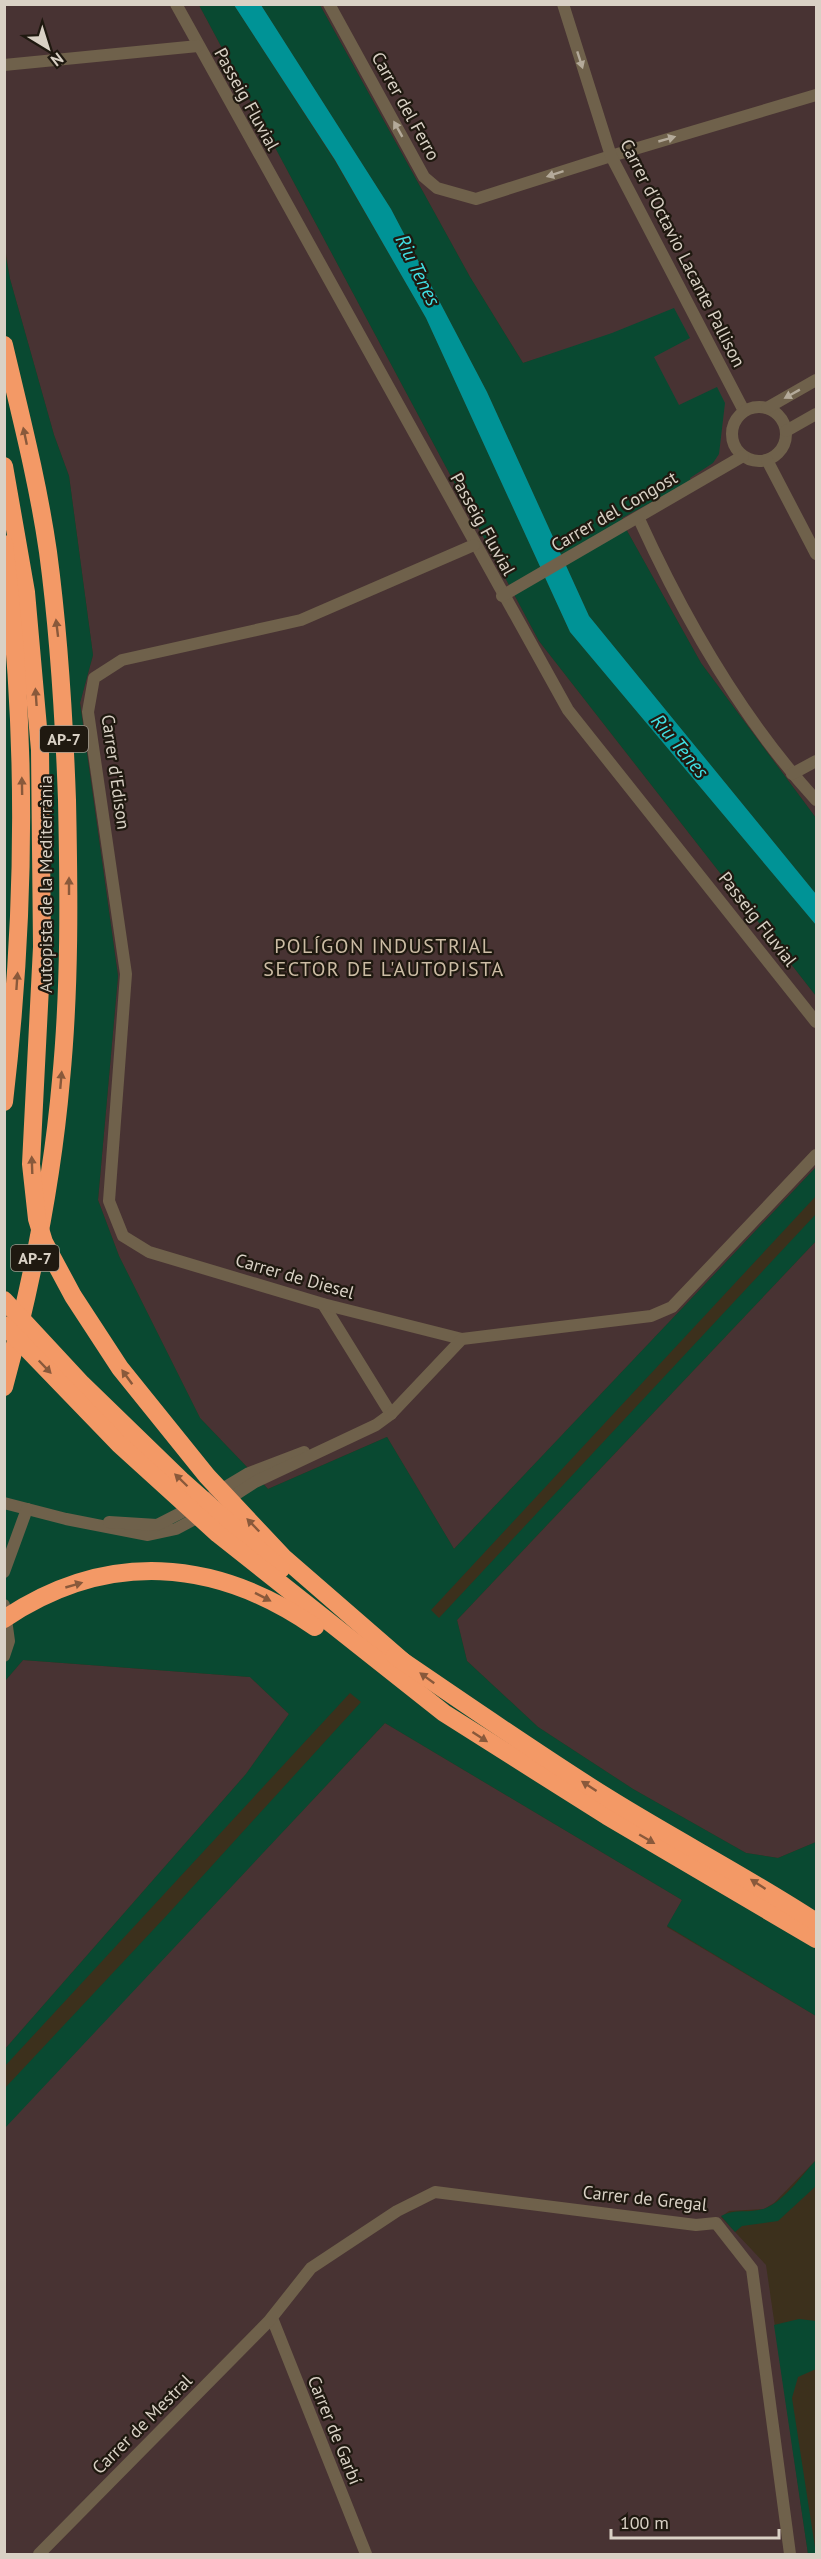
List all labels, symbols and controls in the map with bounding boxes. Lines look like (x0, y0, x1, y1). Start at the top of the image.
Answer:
north arrow (18, 18, 78, 78)
street label: Passeig Fluvial (209, 44, 285, 155)
street label: Carrer del Ferro (367, 48, 445, 164)
text: N (47, 49, 68, 71)
one-way arrow (576, 51, 586, 69)
one-way arrow (393, 120, 403, 137)
one-way arrow (658, 134, 676, 143)
street label: Carrer d'Octavio Lacante Pallison (615, 135, 751, 371)
one-way arrow (546, 169, 564, 179)
water label: Riu Tenes (390, 230, 446, 310)
one-way arrow (783, 388, 800, 398)
one-way arrow (20, 426, 30, 445)
street label: Carrer del Congost (547, 465, 681, 557)
street label: Passeig Fluvial (445, 469, 521, 580)
one-way arrow (52, 618, 62, 637)
one-way arrow (31, 688, 41, 707)
water label: Riu Tenes (645, 708, 715, 784)
street label: Carrer d'Edison (97, 713, 135, 831)
road number: AP-7 (40, 726, 88, 752)
street label: Autopista de la Mediterrània (34, 775, 57, 993)
one-way arrow (18, 777, 27, 796)
street label: Passeig Fluvial (714, 867, 803, 972)
one-way arrow (64, 876, 74, 895)
district label: POLÍGON INDUSTRIAL SECTOR DE L'AUTOPISTA (263, 933, 505, 982)
one-way arrow (12, 971, 21, 990)
one-way arrow (56, 1071, 66, 1090)
one-way arrow (27, 1155, 37, 1174)
road number: AP-7 (11, 1245, 59, 1271)
street label: Carrer de Diesel (233, 1248, 358, 1304)
one-way arrow (38, 1359, 52, 1374)
one-way arrow (121, 1369, 133, 1385)
one-way arrow (174, 1473, 189, 1487)
one-way arrow (246, 1519, 260, 1533)
one-way arrow (65, 1580, 83, 1589)
one-way arrow (255, 1592, 272, 1601)
one-way arrow (419, 1672, 435, 1684)
one-way arrow (472, 1732, 489, 1743)
one-way arrow (581, 1780, 597, 1791)
one-way arrow (639, 1834, 655, 1845)
one-way arrow (750, 1878, 766, 1890)
street label: Carrer de Gregal (582, 2180, 709, 2216)
street label: Carrer de Mestral (87, 2369, 197, 2479)
street label: Carrer de Garbí (303, 2372, 367, 2488)
scale bar (611, 2502, 779, 2540)
text: 100 m (620, 2511, 669, 2534)

